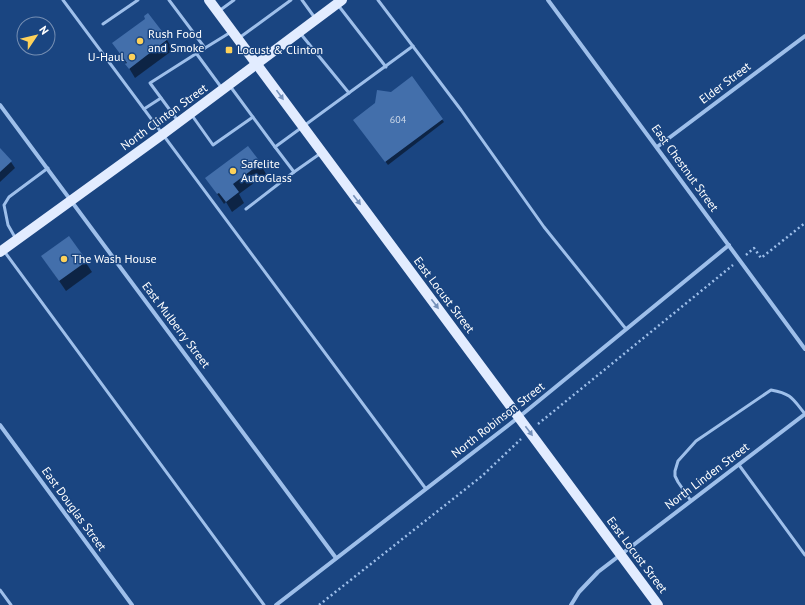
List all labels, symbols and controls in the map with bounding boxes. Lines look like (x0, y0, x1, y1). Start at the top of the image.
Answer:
north arrow (16, 16, 56, 56)
text: N (36, 23, 52, 37)
place label: Rush Food and Smoke (148, 26, 204, 55)
marker: Rush Food and Smoke (135, 36, 145, 46)
place label: Locust & Clinton (237, 42, 323, 57)
marker: Locust & Clinton (224, 45, 234, 55)
place label: U-Haul (88, 49, 124, 64)
marker: U-Haul (127, 52, 137, 62)
street label: Elder Street (696, 58, 753, 107)
street label: North Clinton Street (117, 80, 210, 153)
one-way arrow (276, 90, 284, 101)
house number: 604 (390, 113, 407, 126)
street label: East Chestnut Street (649, 121, 722, 214)
place label: Safelite AutoGlass (241, 156, 292, 185)
marker: Safelite AutoGlass (228, 166, 238, 176)
one-way arrow (353, 194, 362, 205)
place label: The Wash House (72, 251, 157, 266)
marker: The Wash House (59, 254, 69, 264)
street label: East Locust Street (411, 254, 478, 336)
street label: East Mulberry Street (139, 279, 214, 371)
one-way arrow (431, 299, 439, 309)
street label: North Robinson Street (448, 379, 547, 461)
one-way arrow (525, 425, 534, 436)
street label: North Linden Street (662, 439, 752, 512)
street label: East Douglas Street (39, 464, 110, 554)
street label: East Locust Street (604, 514, 671, 596)

